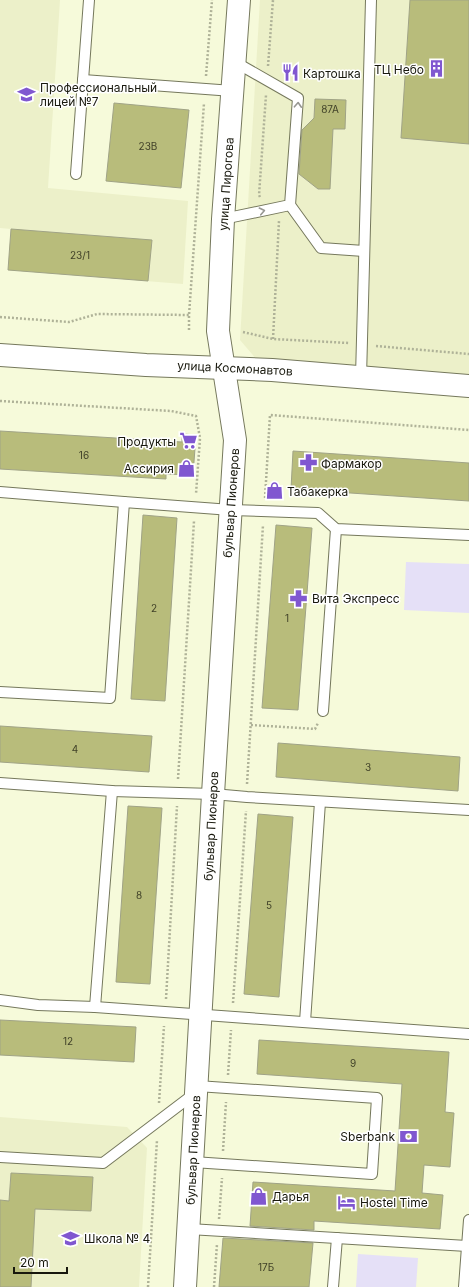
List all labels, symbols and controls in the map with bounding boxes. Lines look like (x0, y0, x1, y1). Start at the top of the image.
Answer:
building icon: ТЦ Небо (427, 59, 447, 79)
place label: ТЦ Небо (374, 62, 424, 77)
restaurant icon: Картошка (280, 63, 300, 83)
place label: Картошка (303, 66, 361, 81)
place label: Профессиональный лицей №7 (40, 80, 157, 109)
school or university icon: Профессиональный лицей №7 (17, 84, 37, 104)
one-way arrow (293, 102, 302, 108)
house number: 87А (321, 103, 339, 115)
street label: улица Пирогова (215, 137, 237, 231)
house number: 23В (139, 140, 157, 152)
one-way arrow (258, 208, 265, 216)
house number: 23/1 (70, 249, 90, 261)
street label: улица Космонавтов (177, 357, 293, 379)
supermarket icon: Продукты (179, 431, 199, 451)
place label: Продукты (117, 434, 176, 449)
street label: бульвар Пионеров (220, 448, 242, 558)
house number: 16 (79, 449, 89, 461)
pharmacy icon: Фармакор (298, 453, 318, 473)
place label: Фармакор (321, 456, 382, 471)
shop icon: Ассирия (177, 458, 197, 478)
place label: Ассирия (124, 461, 174, 476)
shop icon: Табакерка (264, 481, 284, 501)
place label: Табакерка (287, 484, 348, 499)
pharmacy icon: Вита Экспресс (289, 588, 309, 608)
place label: Вита Экспресс (312, 591, 400, 606)
house number: 2 (151, 602, 157, 614)
house number: 1 (285, 612, 289, 624)
house number: 4 (72, 743, 78, 755)
house number: 3 (365, 761, 371, 773)
street label: бульвар Пионеров (201, 771, 221, 881)
house number: 8 (136, 889, 142, 901)
house number: 5 (266, 899, 272, 911)
house number: 12 (63, 1035, 73, 1047)
house number: 9 (350, 1057, 356, 1069)
street label: бульвар Пионеров (183, 1095, 203, 1205)
bank icon: Sberbank (398, 1126, 418, 1146)
place label: Sberbank (340, 1129, 395, 1144)
shop icon: Дарья (249, 1186, 269, 1206)
place label: Дарья (272, 1189, 309, 1204)
hotel icon: Hostel Time (337, 1192, 357, 1212)
place label: Hostel Time (360, 1195, 428, 1210)
school or university icon: Школа № 4 (61, 1228, 81, 1248)
place label: Школа № 4 (84, 1231, 150, 1246)
scale bar (14, 1249, 67, 1275)
text: 20 m (20, 1255, 49, 1270)
house number: 17Б (258, 1261, 274, 1273)

